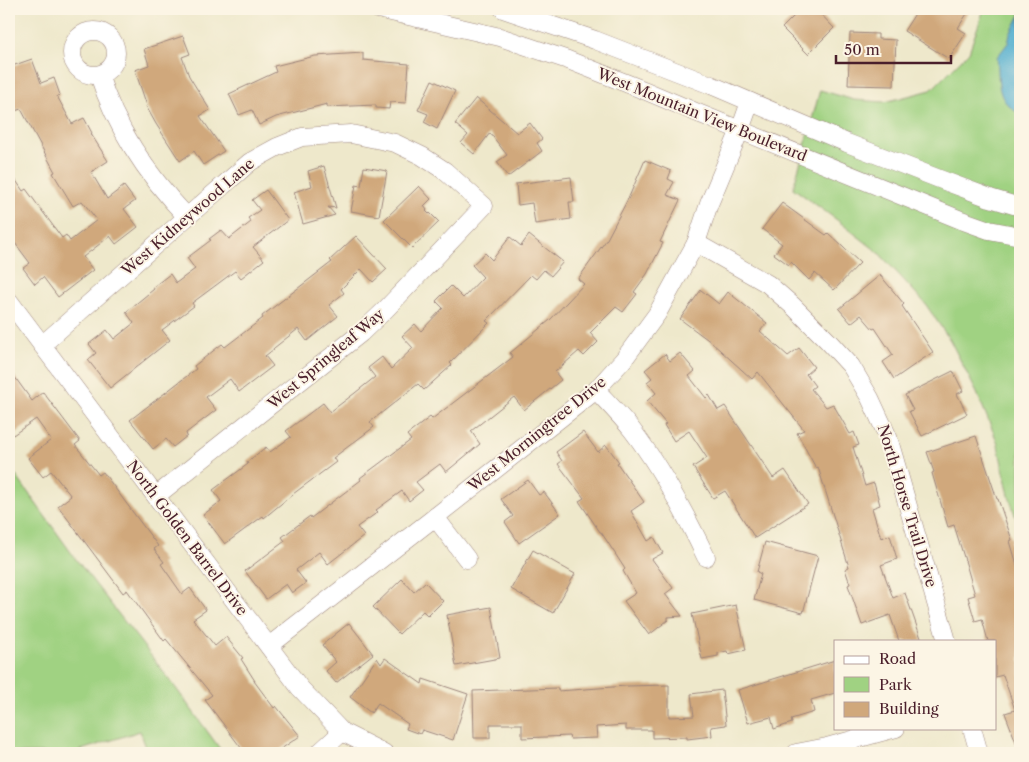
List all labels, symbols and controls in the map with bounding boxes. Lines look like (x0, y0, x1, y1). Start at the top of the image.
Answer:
scale bar (836, 32, 952, 64)
text: 50 m (844, 40, 880, 59)
street label: West Mountain View Boulevard (594, 63, 810, 165)
street label: West Kidneywood Lane (117, 154, 258, 280)
street label: West Springleaf Way (263, 304, 388, 414)
street label: West Morningtree Drive (463, 372, 610, 496)
street label: North Horse Trail Drive (874, 422, 941, 590)
street label: North Golden Barrel Drive (123, 456, 252, 619)
legend (834, 640, 996, 730)
text: Road (879, 649, 916, 668)
text: Park (879, 675, 913, 694)
text: Building (879, 699, 939, 718)

